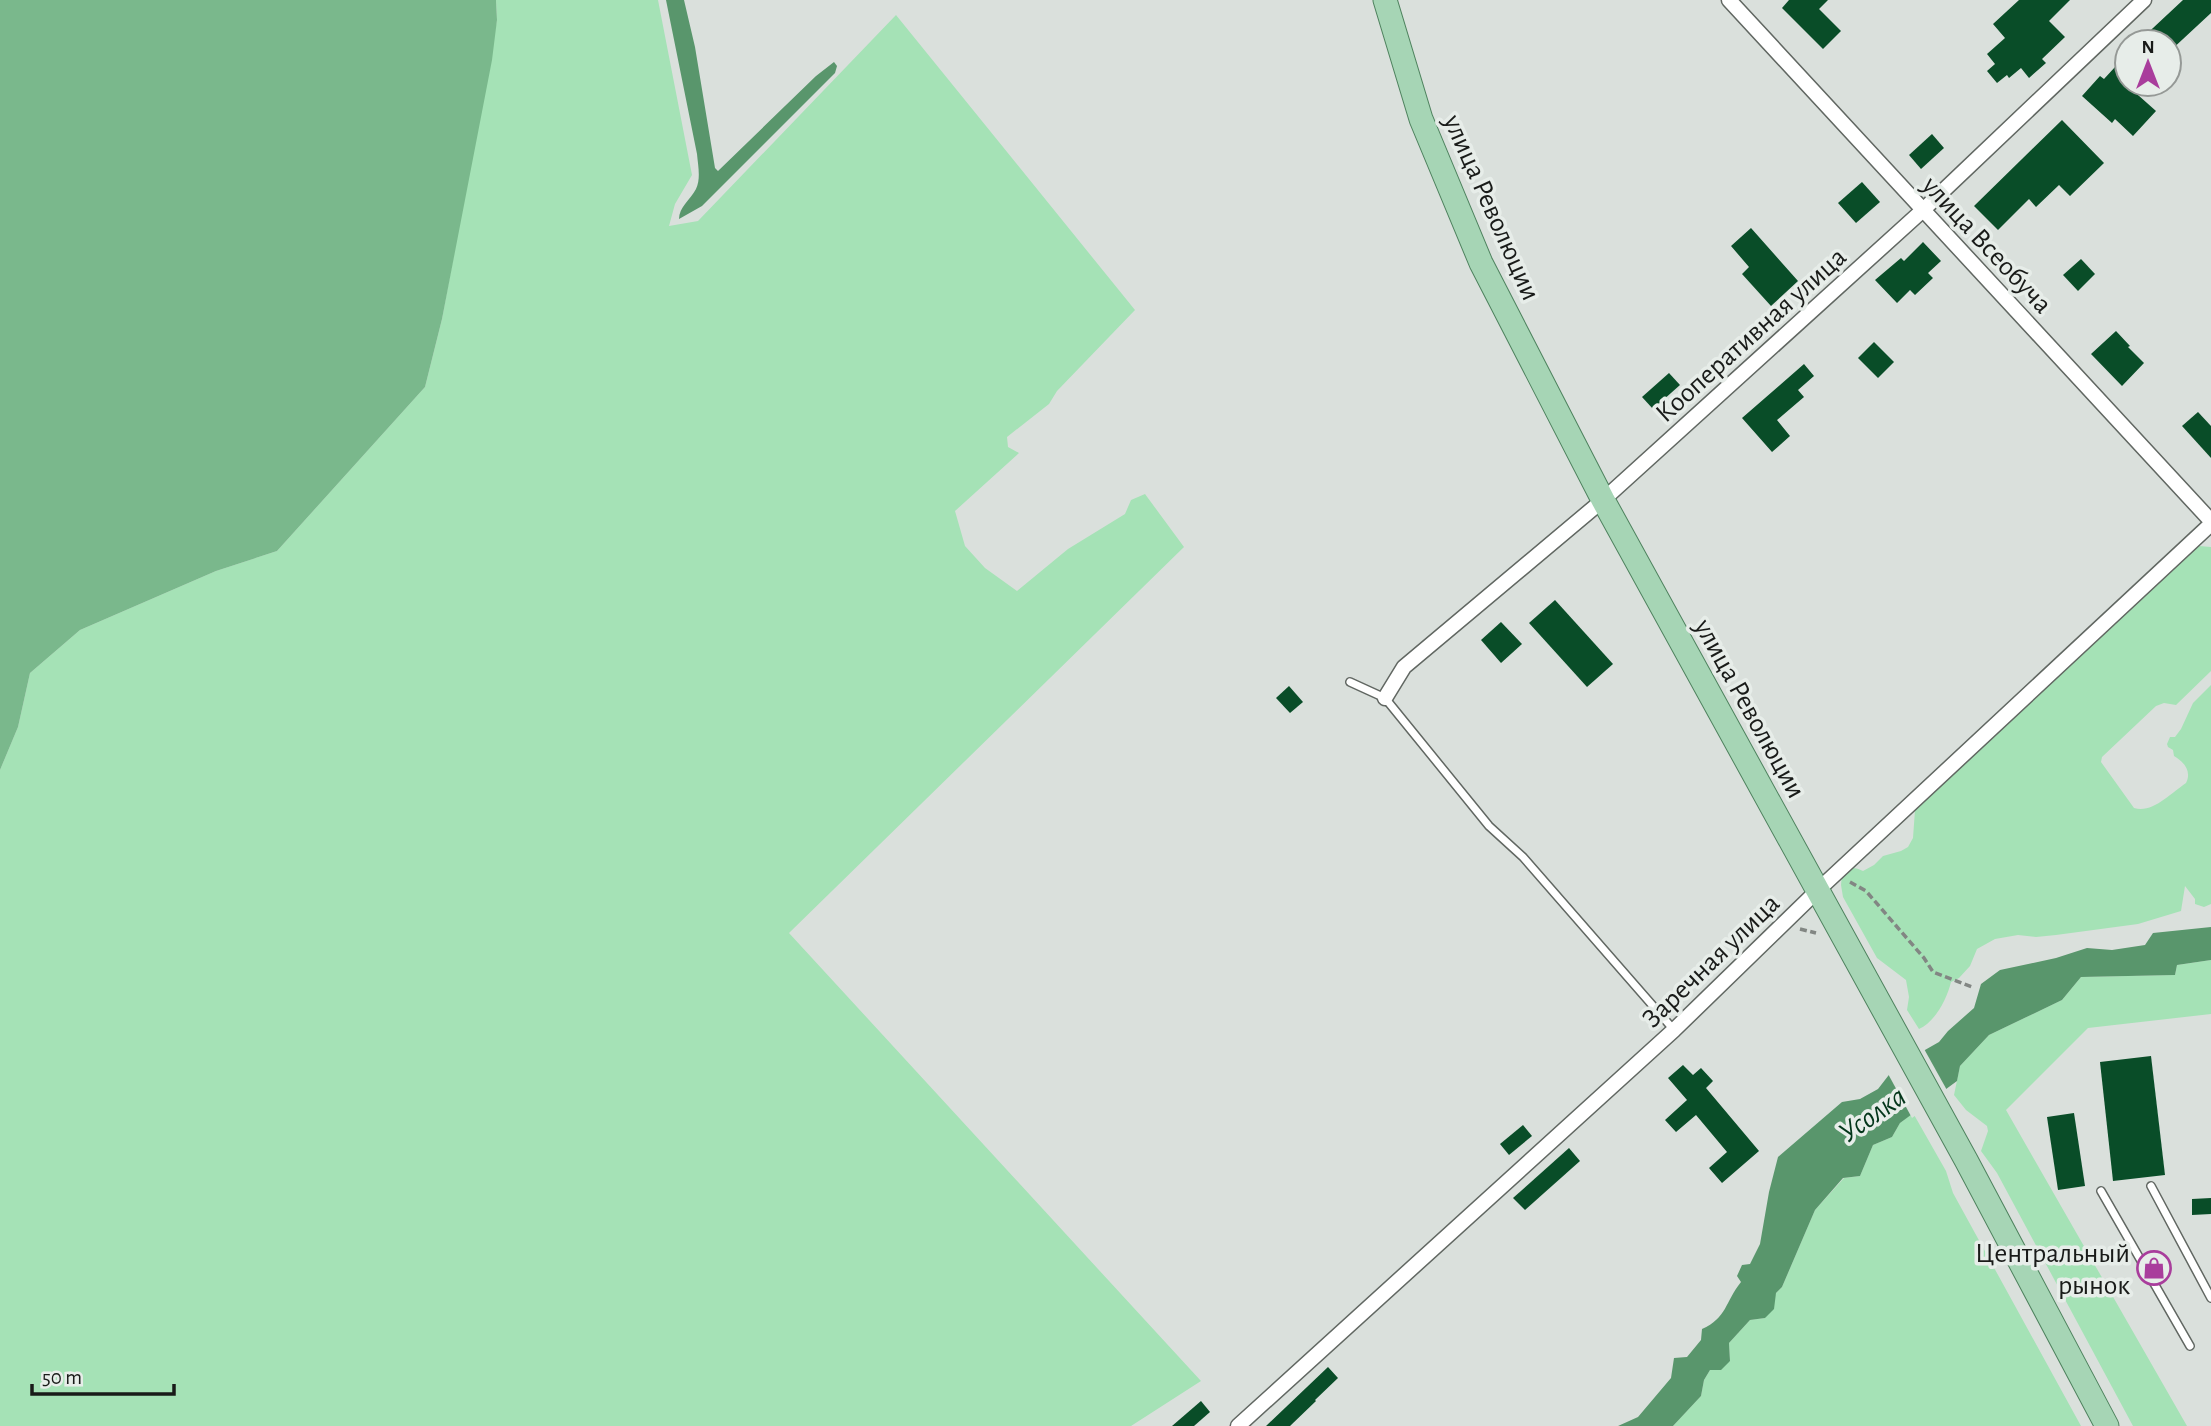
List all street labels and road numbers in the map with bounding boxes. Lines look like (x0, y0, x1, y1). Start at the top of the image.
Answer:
street label: улица Революции (1437, 110, 1545, 305)
street label: улица Всеобуча (1916, 171, 2057, 319)
street label: Кооперативная улица (1651, 243, 1852, 428)
street label: улица Революции (1688, 614, 1810, 803)
street label: Заречная улица (1637, 889, 1786, 1034)

